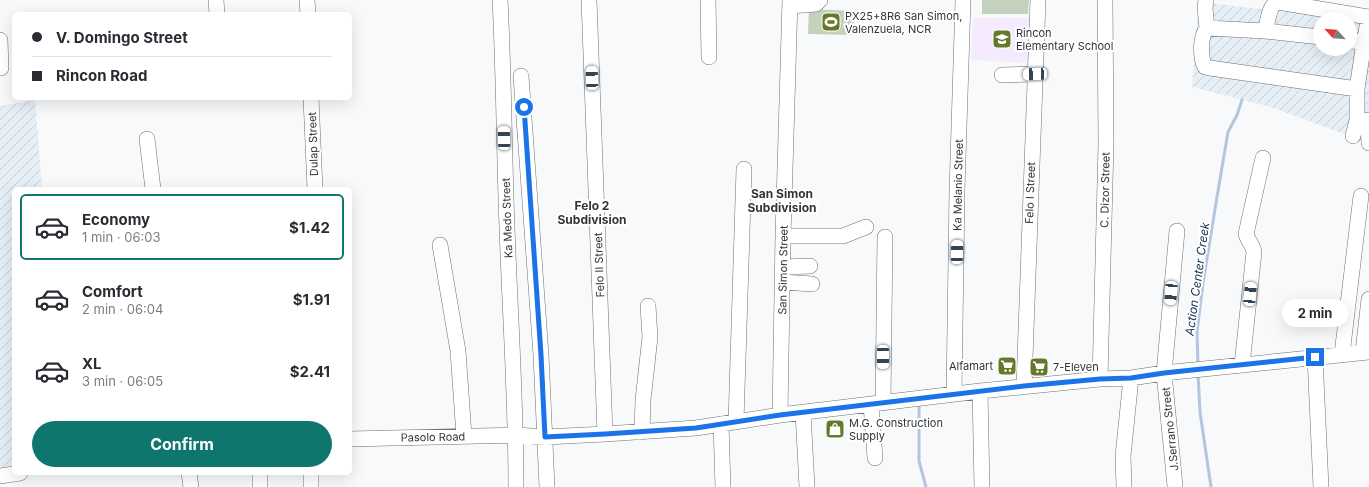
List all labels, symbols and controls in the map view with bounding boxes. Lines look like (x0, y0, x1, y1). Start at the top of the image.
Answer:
place label: PX25+8R6 San Simon, Valenzuela, NCR (845, 9, 962, 36)
sports icon: PX25+8R6 San Simon, Valenzuela, NCR (820, 11, 842, 33)
north arrow (1313, 12, 1357, 56)
map controls (1313, 12, 1357, 56)
place label: Rincon Elementary School (1016, 26, 1113, 53)
text: V. Domingo Street (56, 28, 188, 47)
school or university icon: Rincon Elementary School (991, 28, 1013, 50)
text: Rincon Road (56, 66, 147, 85)
car (586, 66, 598, 90)
car (1023, 68, 1047, 80)
route start (515, 98, 533, 116)
street label: Dulap Street (305, 111, 321, 176)
car (498, 126, 510, 150)
street label: Ka Melanio Street (950, 139, 966, 231)
street label: C. Dizor Street (1097, 152, 1113, 228)
street label: Felo Ⅰ Street (1022, 161, 1038, 224)
street label: Ka Medo Street (499, 177, 515, 258)
district label: San Simon Subdivision (748, 186, 816, 215)
district label: Felo 2 Subdivision (558, 198, 626, 227)
icon: car (34, 209, 70, 245)
text: Economy (82, 210, 150, 229)
text: $1.42 (289, 218, 330, 237)
water label: Action Center Creek (1181, 221, 1212, 338)
street label: San Simon Street (775, 225, 791, 315)
text: 1 min · 06:03 (82, 229, 160, 245)
street label: Felo II Street (591, 232, 607, 298)
car (951, 240, 963, 264)
icon: car (34, 281, 70, 317)
car (1164, 281, 1178, 305)
car (1243, 281, 1257, 307)
text: Comfort (82, 282, 143, 301)
text: $1.91 (293, 290, 330, 309)
callout: 2 min (1282, 299, 1348, 327)
text: 2 min · 06:04 (82, 301, 163, 317)
text: 2 min (1298, 305, 1332, 321)
car (877, 345, 889, 369)
route end (1306, 348, 1324, 366)
icon: car (34, 353, 70, 389)
text: XL (82, 354, 102, 373)
supermarket icon: Alfamart (996, 355, 1018, 377)
supermarket icon: 7-Eleven (1028, 356, 1050, 378)
place label: Alfamart (949, 359, 993, 373)
place label: 7-Eleven (1053, 360, 1099, 374)
text: $2.41 (290, 362, 330, 381)
text: 3 min · 06:05 (82, 373, 163, 389)
street label: J.Serrano Street (1159, 386, 1181, 472)
place label: M.G. Construction Supply (849, 416, 943, 443)
shop icon: M.G. Construction Supply (824, 418, 846, 440)
button: Confirm (32, 421, 332, 467)
street label: Pasolo Road (401, 429, 465, 445)

